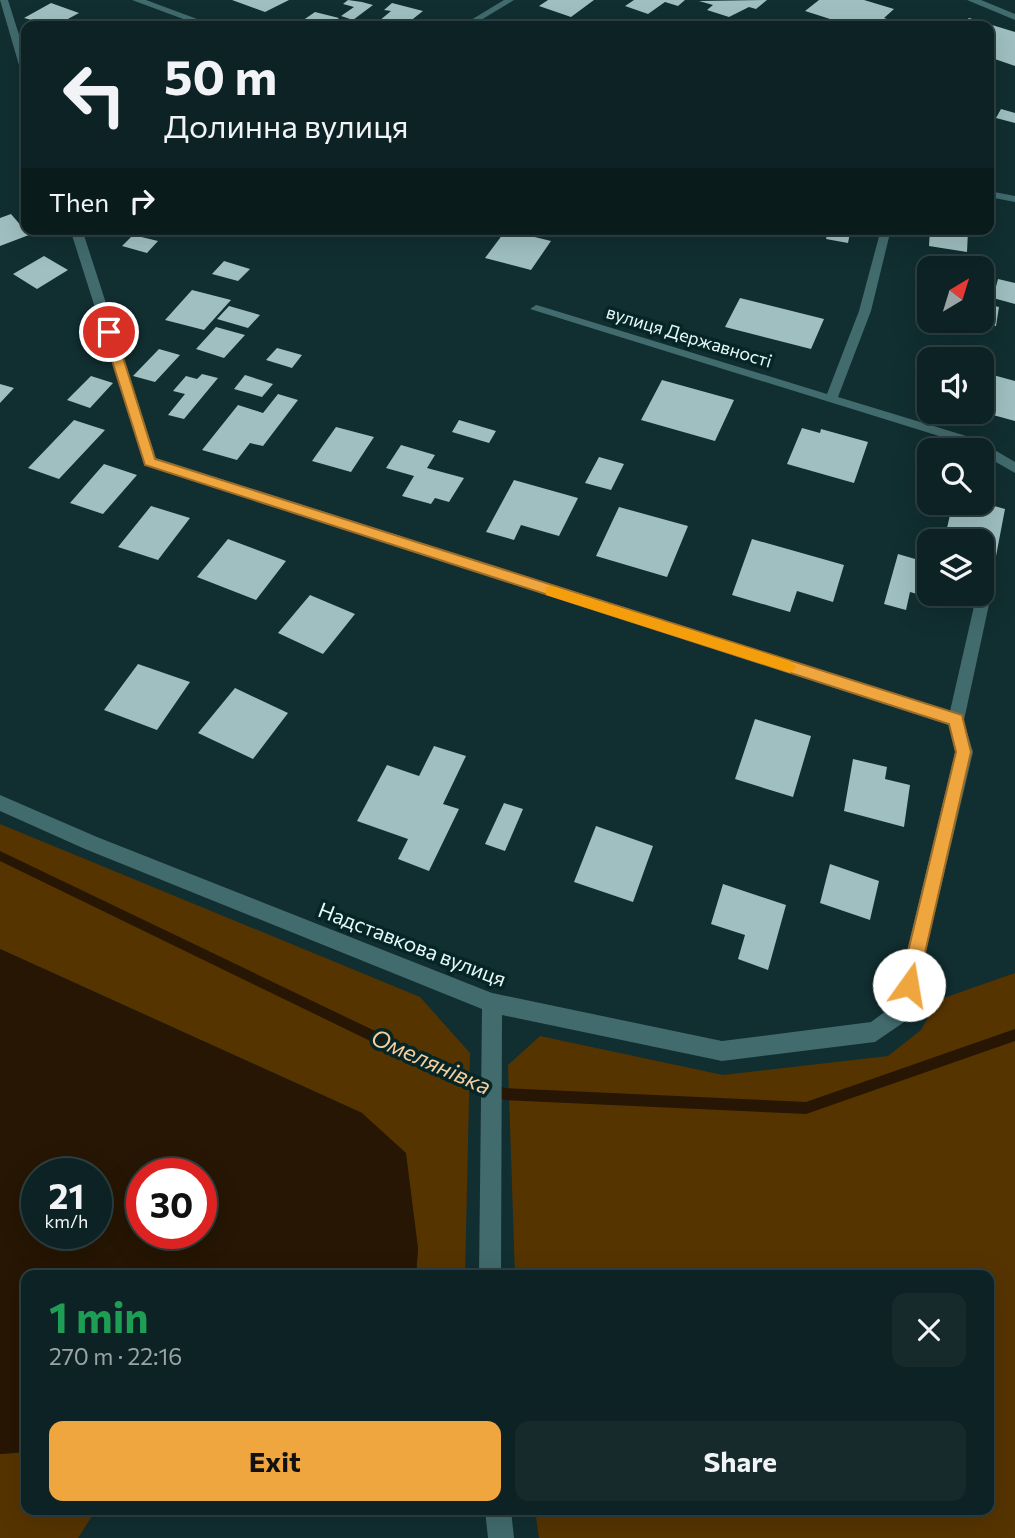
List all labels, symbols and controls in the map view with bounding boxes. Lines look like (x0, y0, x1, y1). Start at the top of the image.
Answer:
text: 50 m (164, 45, 277, 105)
icon: left (49, 49, 140, 140)
text: Долинна вулиця (164, 105, 409, 145)
icon: right (123, 182, 161, 220)
text: Then (49, 186, 109, 217)
north arrow (917, 256, 994, 332)
map controls (917, 256, 994, 606)
street label: вулиця Державності (604, 300, 775, 372)
pin (79, 302, 139, 362)
icon: arrive (90, 313, 128, 351)
button: sound (917, 347, 994, 424)
button: search (917, 438, 994, 515)
button: layers (917, 529, 994, 606)
street label: Надставкова вулиця (315, 896, 510, 991)
position arrow (872, 948, 946, 1022)
water label: Омелянівка (367, 1022, 496, 1100)
speed limit sign: 30 (126, 1158, 217, 1249)
text: 21 (49, 1173, 84, 1216)
text: km/h (45, 1210, 88, 1232)
text: 1 min (49, 1290, 149, 1342)
button: close (892, 1293, 966, 1367)
text: 270 m · 22:16 (49, 1342, 182, 1370)
button: Exit (49, 1421, 501, 1501)
button: Share (515, 1421, 966, 1501)

